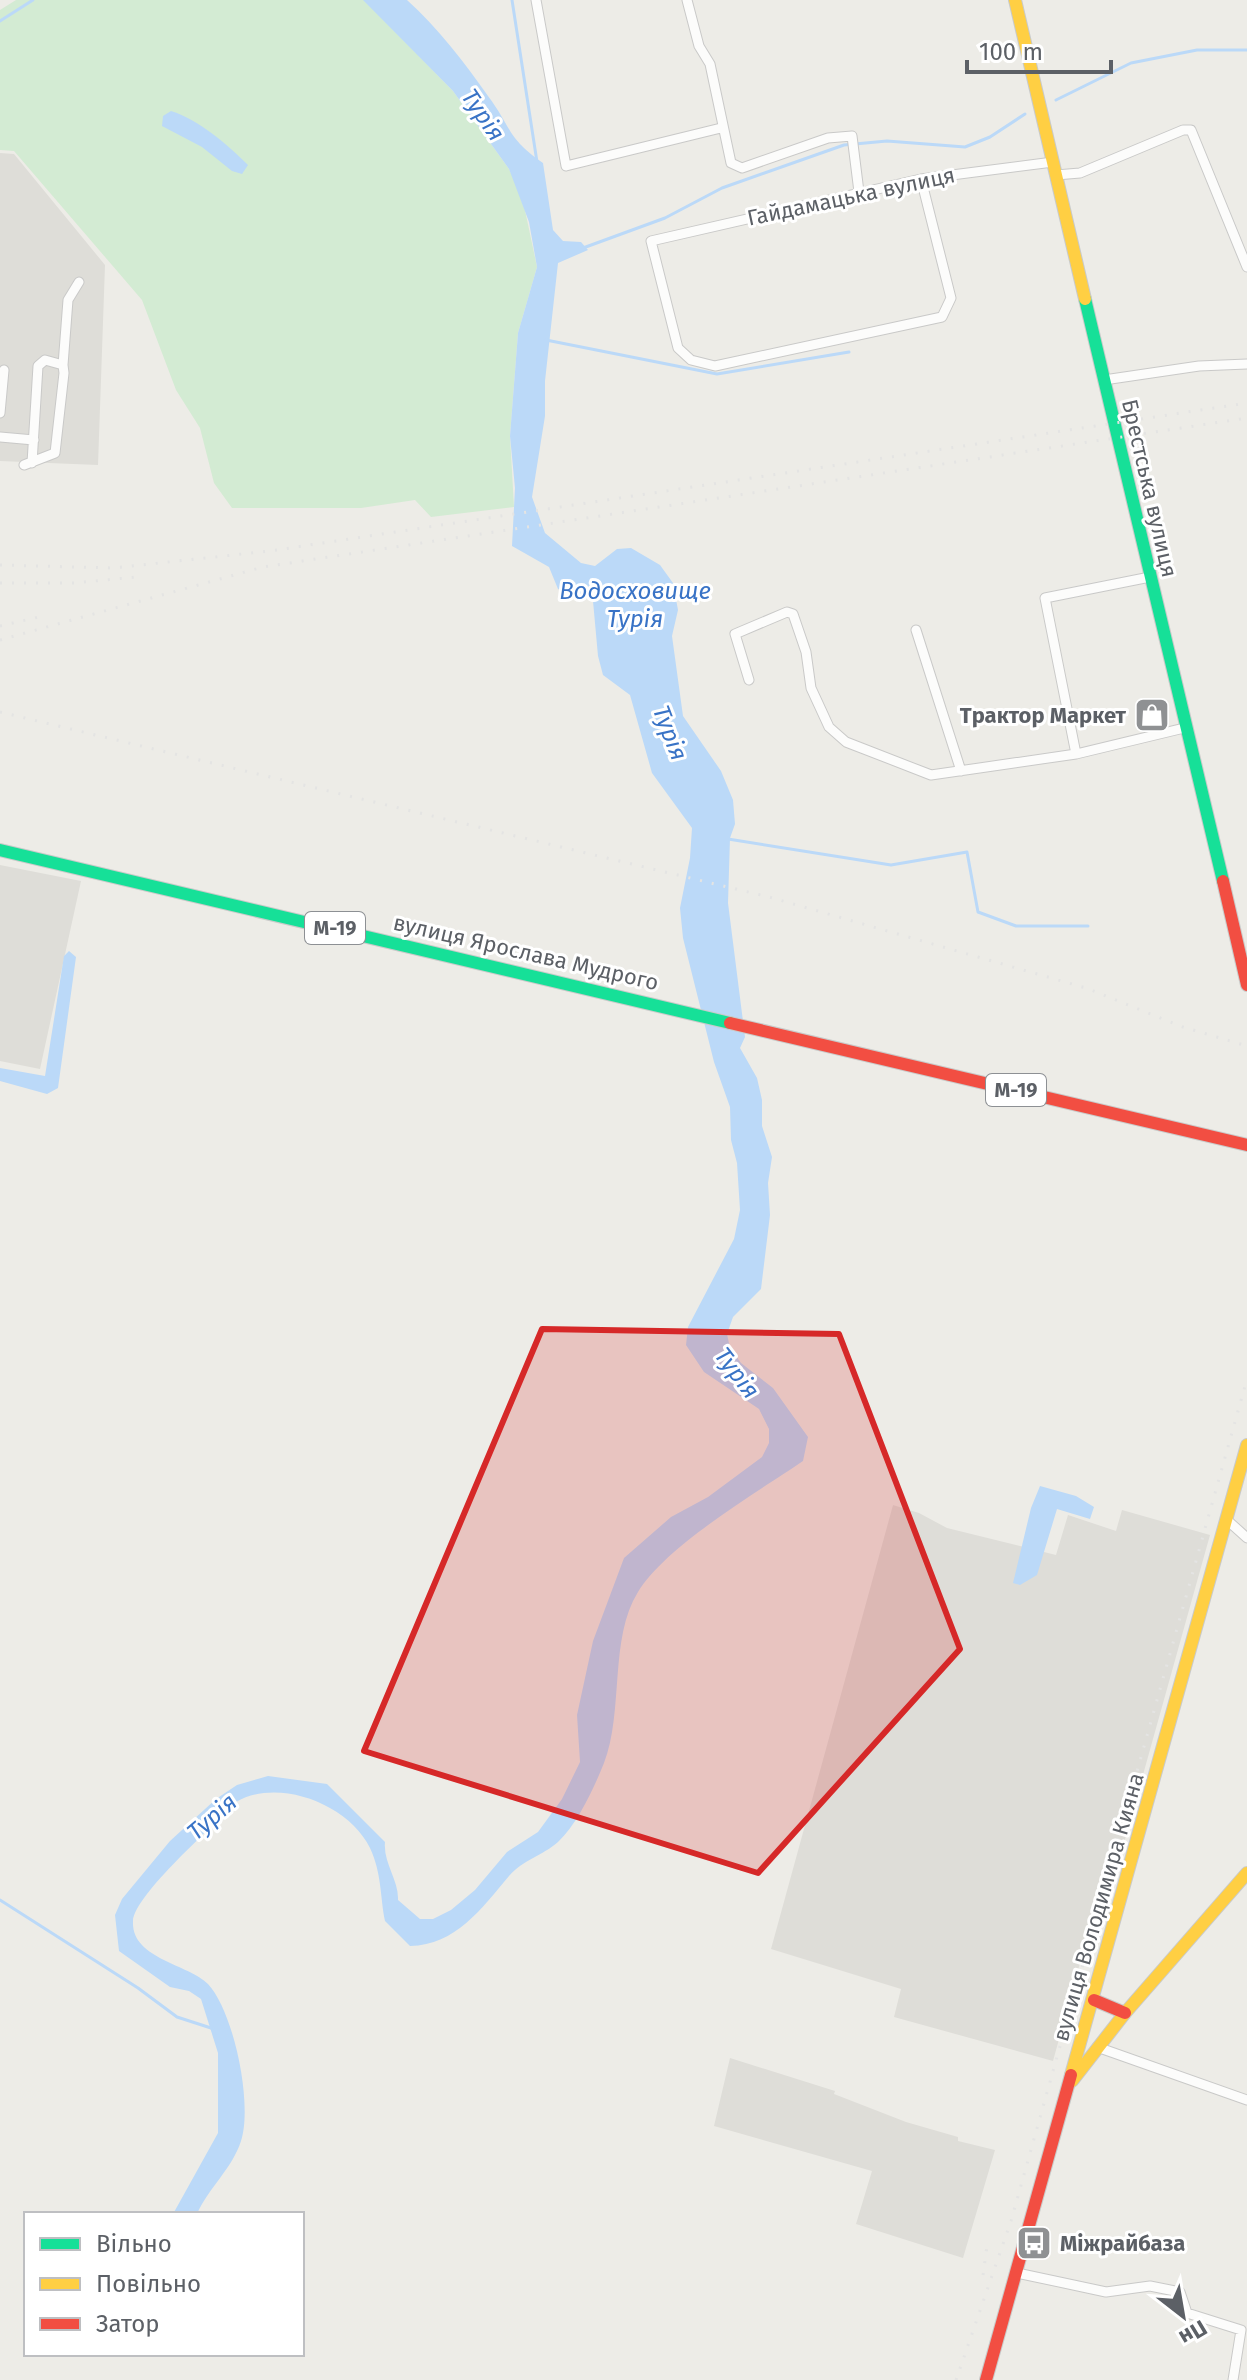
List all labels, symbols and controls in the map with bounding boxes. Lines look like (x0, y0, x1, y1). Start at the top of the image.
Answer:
scale bar (967, 24, 1111, 74)
text: 100 m (979, 38, 1043, 66)
water label: Турія (456, 84, 510, 146)
street label: Гайдамацька вулиця (745, 161, 957, 232)
street label: Брестська вулиця (1116, 396, 1183, 580)
water label: Водосховище Турія (559, 577, 711, 633)
shop icon: Трактор Маркет (1133, 696, 1171, 734)
water label: Турія (647, 702, 693, 764)
place label: Трактор Маркет (960, 702, 1127, 729)
street label: вулиця Ярослава Мудрого (391, 909, 661, 996)
road number: М-19 (305, 912, 365, 944)
road number: М-19 (986, 1074, 1046, 1106)
water label: Турія (709, 1342, 765, 1404)
street label: вулиця Володимира Кияна (1047, 1770, 1150, 2045)
water label: Турія (181, 1788, 243, 1846)
legend (24, 2212, 304, 2356)
bus stop icon: Міжрайбаза (1015, 2224, 1053, 2262)
text: Вільно (96, 2230, 172, 2258)
place label: Міжрайбаза (1060, 2230, 1185, 2257)
text: Повільно (96, 2270, 201, 2298)
north arrow (1143, 2276, 1223, 2356)
text: Затор (96, 2310, 160, 2338)
text: Пн (1174, 2314, 1212, 2351)

